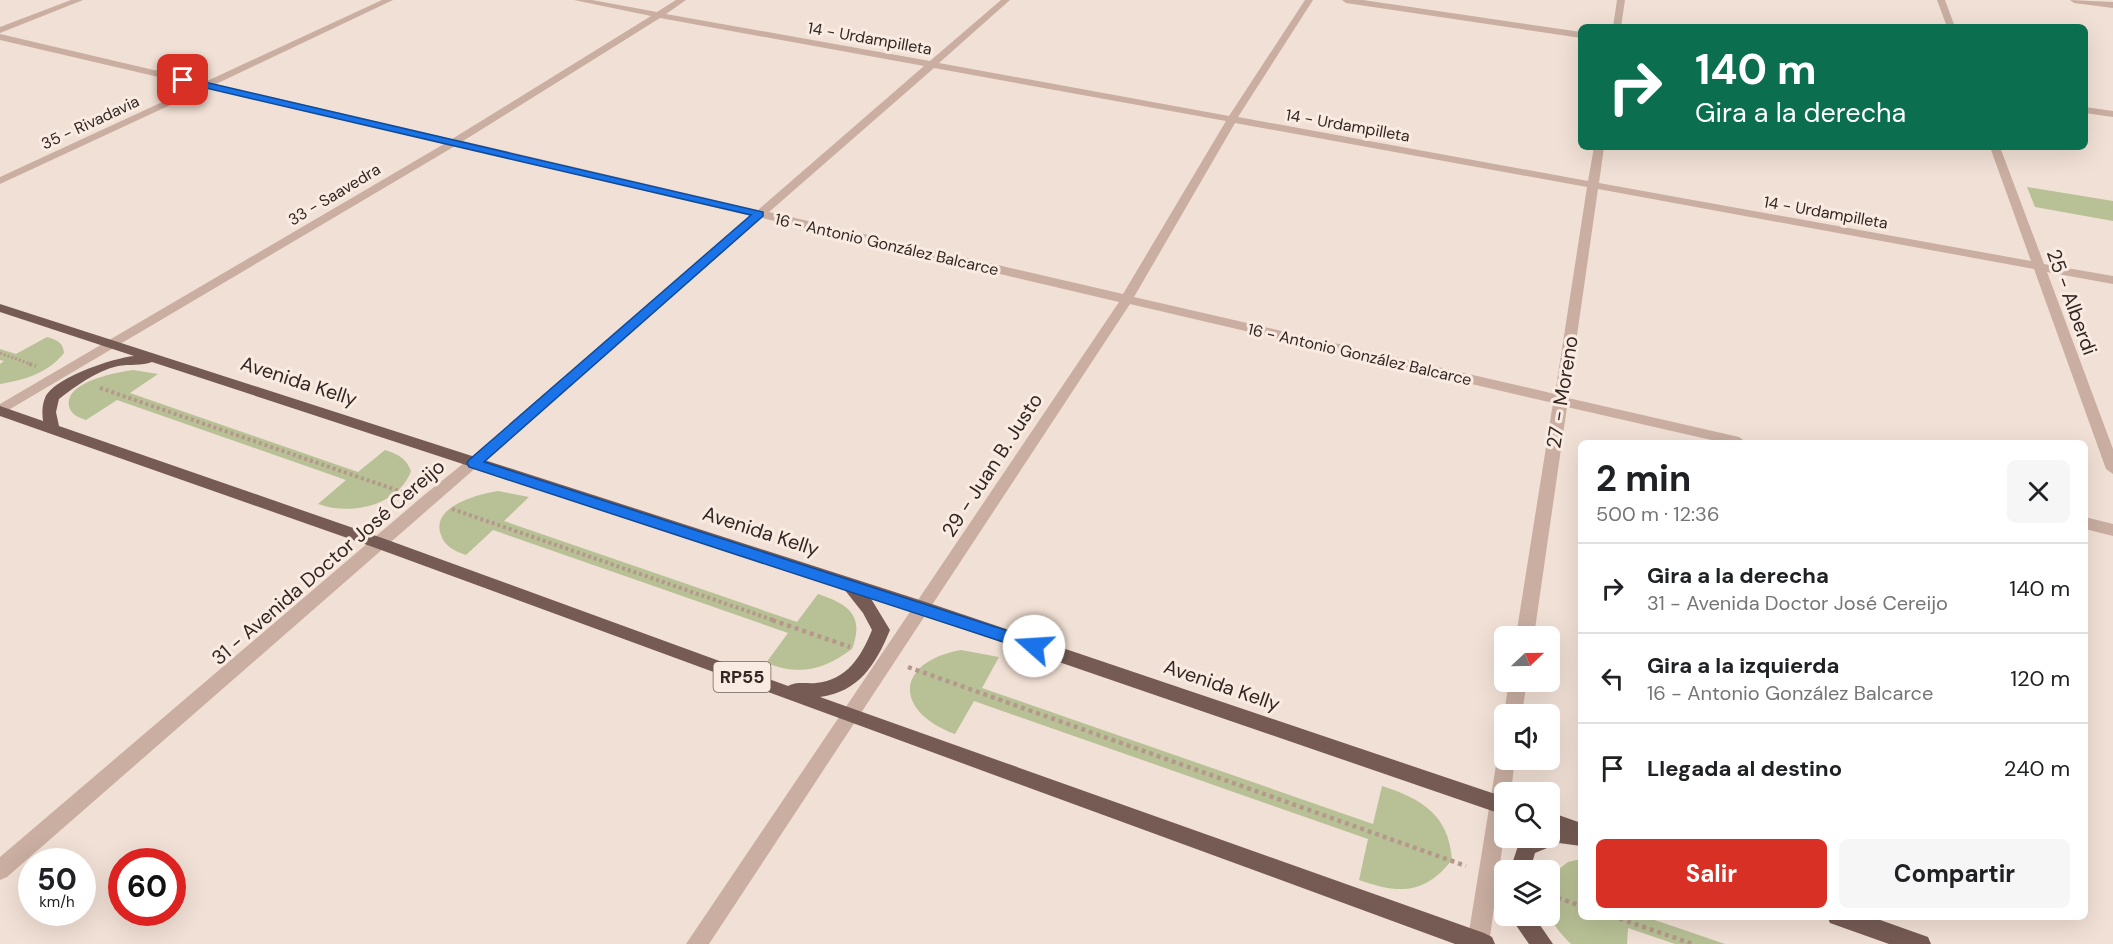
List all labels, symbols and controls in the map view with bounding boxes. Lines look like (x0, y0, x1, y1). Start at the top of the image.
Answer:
street label: 14 - Urdampilleta (806, 17, 934, 60)
text: 140 m (1695, 42, 1817, 97)
icon: right (1596, 48, 1674, 126)
pin (157, 54, 208, 105)
icon: arrive (166, 63, 199, 96)
street label: 35 - Rivadavia (38, 91, 143, 154)
text: Gira a la derecha (1695, 95, 1906, 130)
street label: 14 - Urdampilleta (1284, 104, 1412, 147)
street label: 33 - Saavedra (284, 159, 384, 230)
street label: 14 - Urdampilleta (1762, 191, 1890, 234)
street label: 16 - Antonio González Balcarce (773, 208, 1001, 280)
street label: 25 - Alberdi (2041, 245, 2103, 359)
street label: 16 - Antonio González Balcarce (1246, 318, 1474, 390)
street label: 27 - Moreno (1540, 334, 1584, 450)
street label: Avenida Kelly (237, 350, 361, 412)
street label: 29 - Juan B. Justo (936, 388, 1048, 542)
street label: 31 - Avenida Doctor José Cereijo (206, 453, 450, 671)
text: 2 min (1596, 455, 1691, 502)
button: close (2007, 460, 2070, 523)
street label: Avenida Kelly (699, 500, 823, 562)
text: 500 m · 12:36 (1596, 501, 1719, 527)
text: Gira a la derecha (1647, 561, 1829, 590)
icon: right (1596, 572, 1629, 605)
text: 140 m (2009, 574, 2070, 603)
text: 31 - Avenida Doctor José Cereijo (1647, 590, 1948, 616)
position arrow (1002, 614, 1066, 678)
north arrow (1494, 626, 1560, 692)
map controls (1494, 626, 1560, 926)
text: Gira a la izquierda (1647, 651, 1839, 680)
street label: Avenida Kelly (1161, 653, 1283, 717)
road number: RP55 (714, 662, 771, 692)
icon: left (1596, 662, 1629, 695)
text: 120 m (2010, 664, 2070, 693)
text: 16 - Antonio González Balcarce (1647, 680, 1933, 706)
button: sound (1494, 704, 1560, 770)
icon: arrive (1596, 752, 1629, 785)
text: Llegada al destino (1647, 754, 1842, 783)
text: 240 m (2004, 754, 2070, 783)
button: search (1494, 782, 1560, 848)
button: Salir (1596, 839, 1827, 908)
button: Compartir (1839, 839, 2070, 908)
speed limit sign: 60 (108, 848, 186, 926)
text: 50 (37, 860, 77, 899)
button: layers (1494, 860, 1560, 926)
text: km/h (39, 892, 75, 912)

